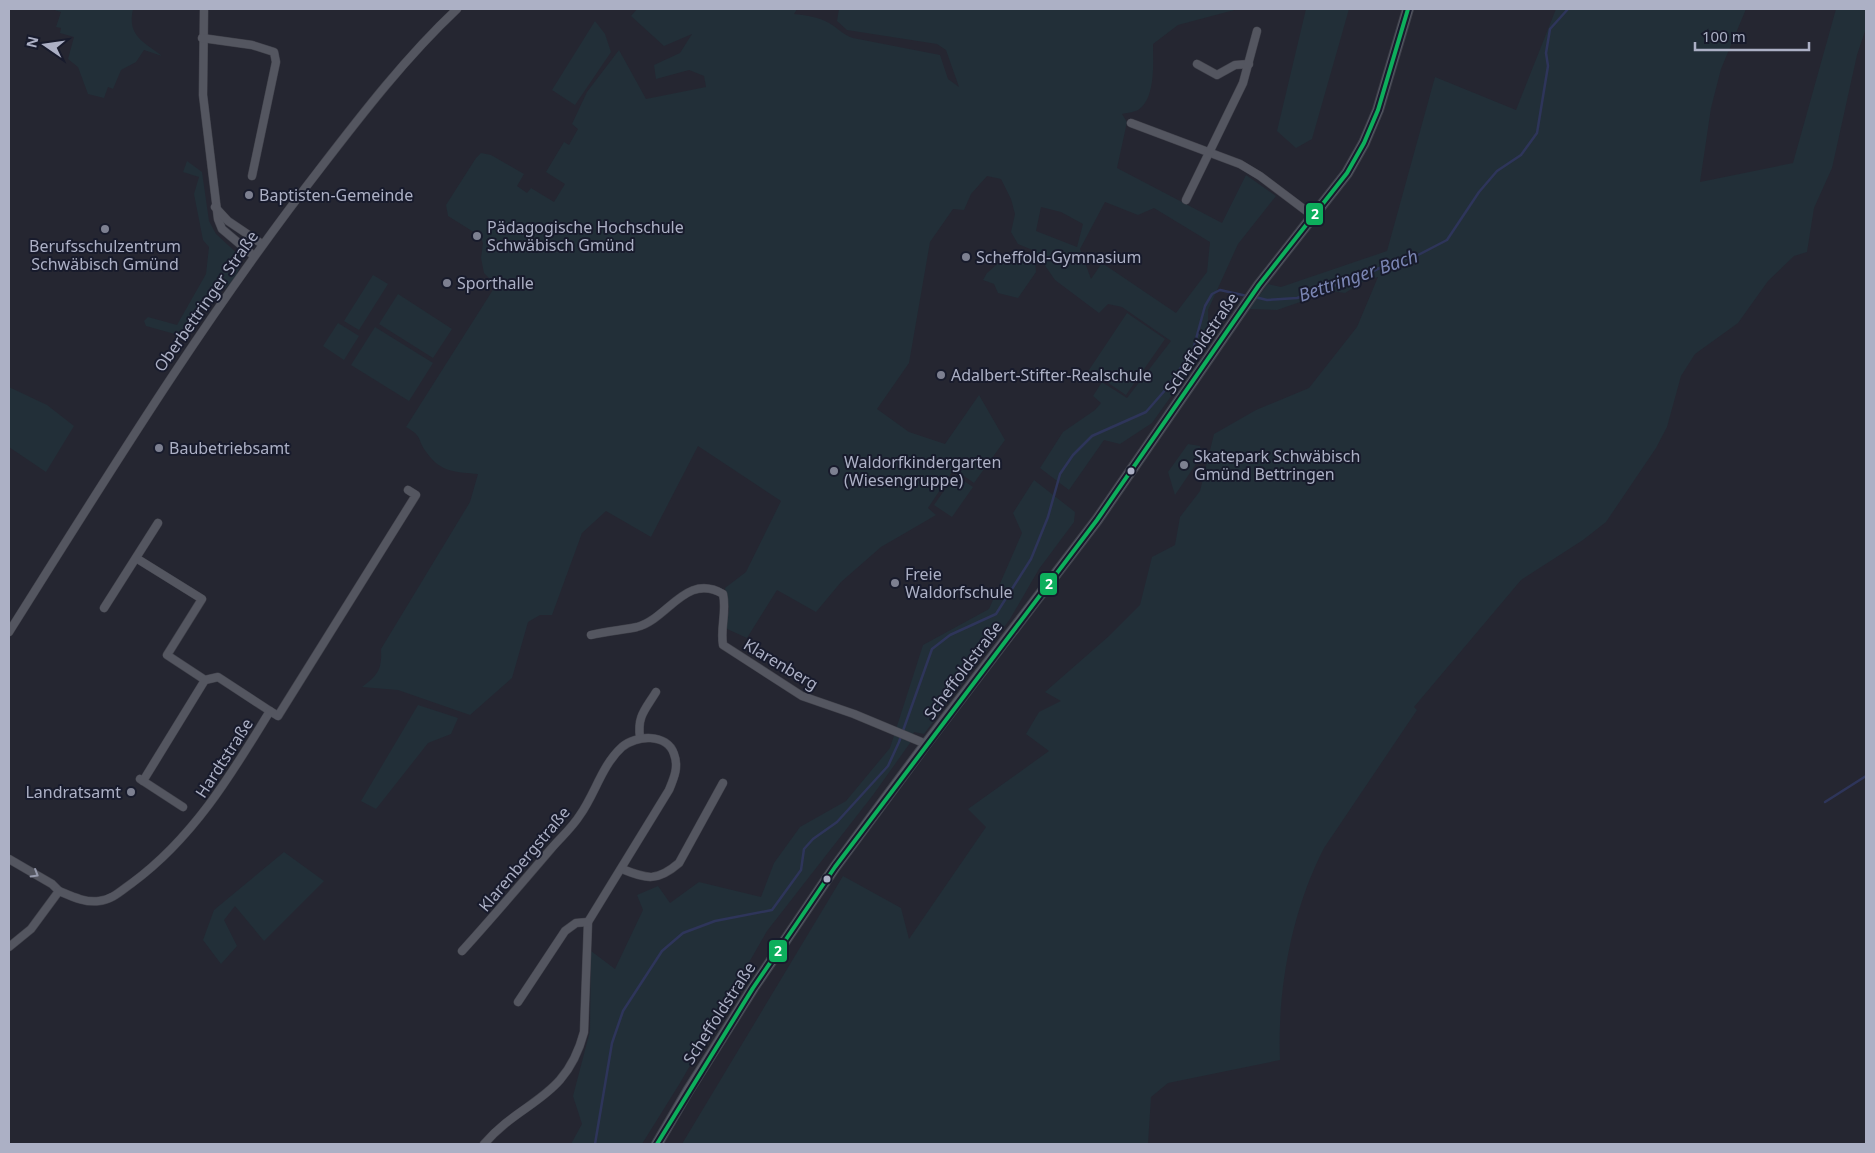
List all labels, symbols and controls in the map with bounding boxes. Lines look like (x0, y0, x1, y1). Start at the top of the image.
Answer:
north arrow (20, 20, 70, 70)
scale bar (1695, 20, 1809, 52)
text: 100 m (1702, 26, 1746, 46)
text: N (21, 34, 42, 50)
place label: Baptisten-Gemeinde (259, 184, 413, 206)
marker: Baptisten-Gemeinde (243, 189, 255, 201)
line badge: 2 (1305, 202, 1324, 226)
text: 2 (1311, 204, 1319, 223)
place label: Pädagogische Hochschule Schwäbisch Gmünd (487, 216, 684, 256)
marker: Berufsschulzentrum Schwäbisch Gmünd (99, 223, 111, 235)
street label: Oberbettringer Straße (149, 226, 263, 376)
marker: Pädagogische Hochschule Schwäbisch Gmünd (471, 230, 483, 242)
place label: Berufsschulzentrum Schwäbisch Gmünd (29, 235, 181, 275)
water label: Bettringer Bach (1295, 243, 1421, 307)
place label: Scheffold-Gymnasium (976, 246, 1141, 268)
marker: Scheffold-Gymnasium (960, 251, 972, 263)
place label: Sporthalle (457, 272, 534, 294)
marker: Sporthalle (441, 277, 453, 289)
street label: Scheffoldstraße (1159, 288, 1243, 398)
place label: Adalbert-Stifter-Realschule (951, 364, 1152, 386)
marker: Adalbert-Stifter-Realschule (935, 369, 947, 381)
place label: Baubetriebsamt (169, 437, 290, 459)
marker: Baubetriebsamt (153, 442, 165, 454)
place label: Skatepark Schwäbisch Gmünd Bettringen (1194, 445, 1360, 485)
place label: Waldorfkindergarten (Wiesengruppe) (844, 451, 1001, 491)
marker: Skatepark Schwäbisch Gmünd Bettringen (1178, 459, 1190, 471)
marker: Waldorfkindergarten (Wiesengruppe) (828, 465, 840, 477)
unlabelled marker (1126, 466, 1136, 476)
place label: Freie Waldorfschule (905, 563, 1013, 603)
line badge: 2 (1039, 572, 1058, 596)
text: 2 (1045, 574, 1053, 593)
marker: Freie Waldorfschule (889, 577, 901, 589)
street label: Scheffoldstraße (919, 616, 1007, 724)
street label: Klarenberg (740, 633, 822, 695)
street label: Hardtstraße (190, 714, 258, 802)
place label: Landratsamt (25, 781, 121, 803)
marker: Landratsamt (125, 786, 137, 798)
street label: Klarenbergstraße (473, 802, 575, 916)
one-way arrow (29, 867, 38, 877)
unlabelled marker (822, 874, 832, 884)
line badge: 2 (768, 939, 788, 963)
text: 2 (774, 941, 782, 960)
street label: Scheffoldstraße (678, 958, 760, 1068)

